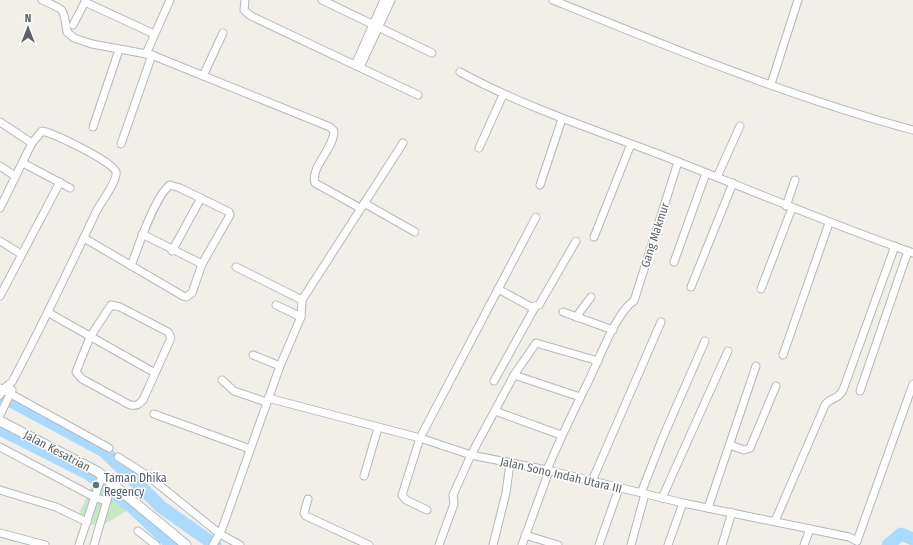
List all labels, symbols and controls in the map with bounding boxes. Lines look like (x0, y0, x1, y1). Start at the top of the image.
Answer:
north arrow (8, 8, 48, 48)
text: N (25, 12, 31, 25)
street label: Gang Makmur (638, 200, 672, 269)
street label: Jalan Kesatrian (21, 428, 93, 474)
street label: Jalan Sono Indah Utara III (499, 454, 623, 496)
place label: Taman Dhika Regency (104, 471, 167, 499)
marker: Taman Dhika Regency (91, 480, 101, 490)

